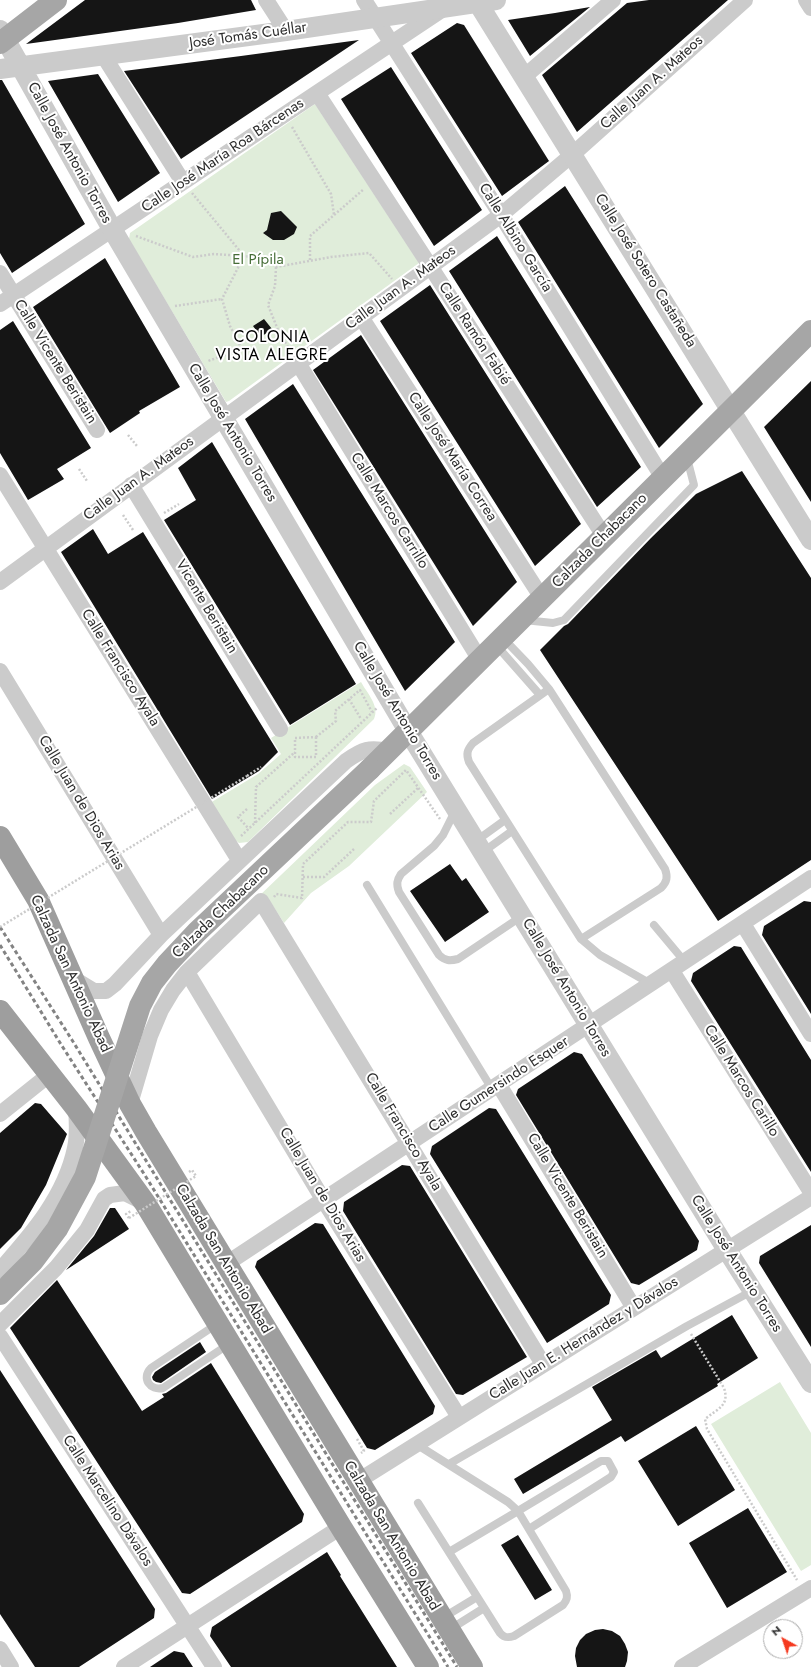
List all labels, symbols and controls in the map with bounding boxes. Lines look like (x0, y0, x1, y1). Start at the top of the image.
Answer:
street label: José Tomás Cuéllar (188, 19, 308, 53)
street label: Calle Juan A. Mateos (597, 32, 707, 134)
street label: Calle José Antonio Torres (23, 79, 115, 227)
street label: Calle José María Roa Bárcenas (139, 95, 307, 217)
street label: Calle Albino García (474, 180, 556, 296)
street label: Calle José Sotero Castañeda (590, 191, 700, 351)
street label: Calle Juan A. Mateos (342, 242, 460, 334)
park label: El Pípila (232, 251, 284, 269)
street label: Calle Ramón Fabié (434, 279, 514, 389)
street label: Calle Vicente Beristain (10, 297, 100, 427)
district label: COLONIA VISTA ALEGRE (215, 328, 329, 366)
street label: Calle José Antonio Torres (184, 361, 280, 505)
street label: Calle José María Correa (404, 389, 500, 525)
street label: Calle Juan A. Mateos (80, 433, 198, 525)
street label: Calle Marcos Carrillo (346, 450, 432, 572)
street label: Calzada Chabacano (549, 490, 651, 592)
street label: Vicente Beristain (171, 557, 241, 657)
street label: Calle Francisco Ayala (77, 606, 163, 730)
street label: Calle José Antonio Torres (349, 639, 445, 783)
street label: Calle Juan de Dios Arias (34, 733, 128, 873)
street label: Calzada Chabacano (169, 861, 273, 963)
street label: Calzada San Antonio Abad (26, 893, 114, 1055)
street label: Calle José Antonio Torres (518, 916, 614, 1060)
street label: Calle Marcos Carillo (699, 1022, 783, 1140)
street label: Calle Gumersindo Esquer (426, 1033, 572, 1137)
street label: Calle Francisco Ayala (361, 1070, 445, 1194)
street label: Calle Juan de Dios Arias (275, 1125, 369, 1265)
street label: Calle Vicente Beristain (523, 1130, 611, 1262)
street label: Calzada San Antonio Abad (171, 1181, 275, 1337)
street label: Calle José Antonio Torres (686, 1192, 786, 1336)
street label: Calle Juan E. Hernández y Dávalos (486, 1273, 682, 1405)
street label: Calle Marcelino Dávalos (58, 1432, 156, 1570)
street label: Calzada San Antonio Abad (339, 1458, 443, 1614)
north arrow (763, 1619, 803, 1659)
text: N (767, 1622, 784, 1640)

